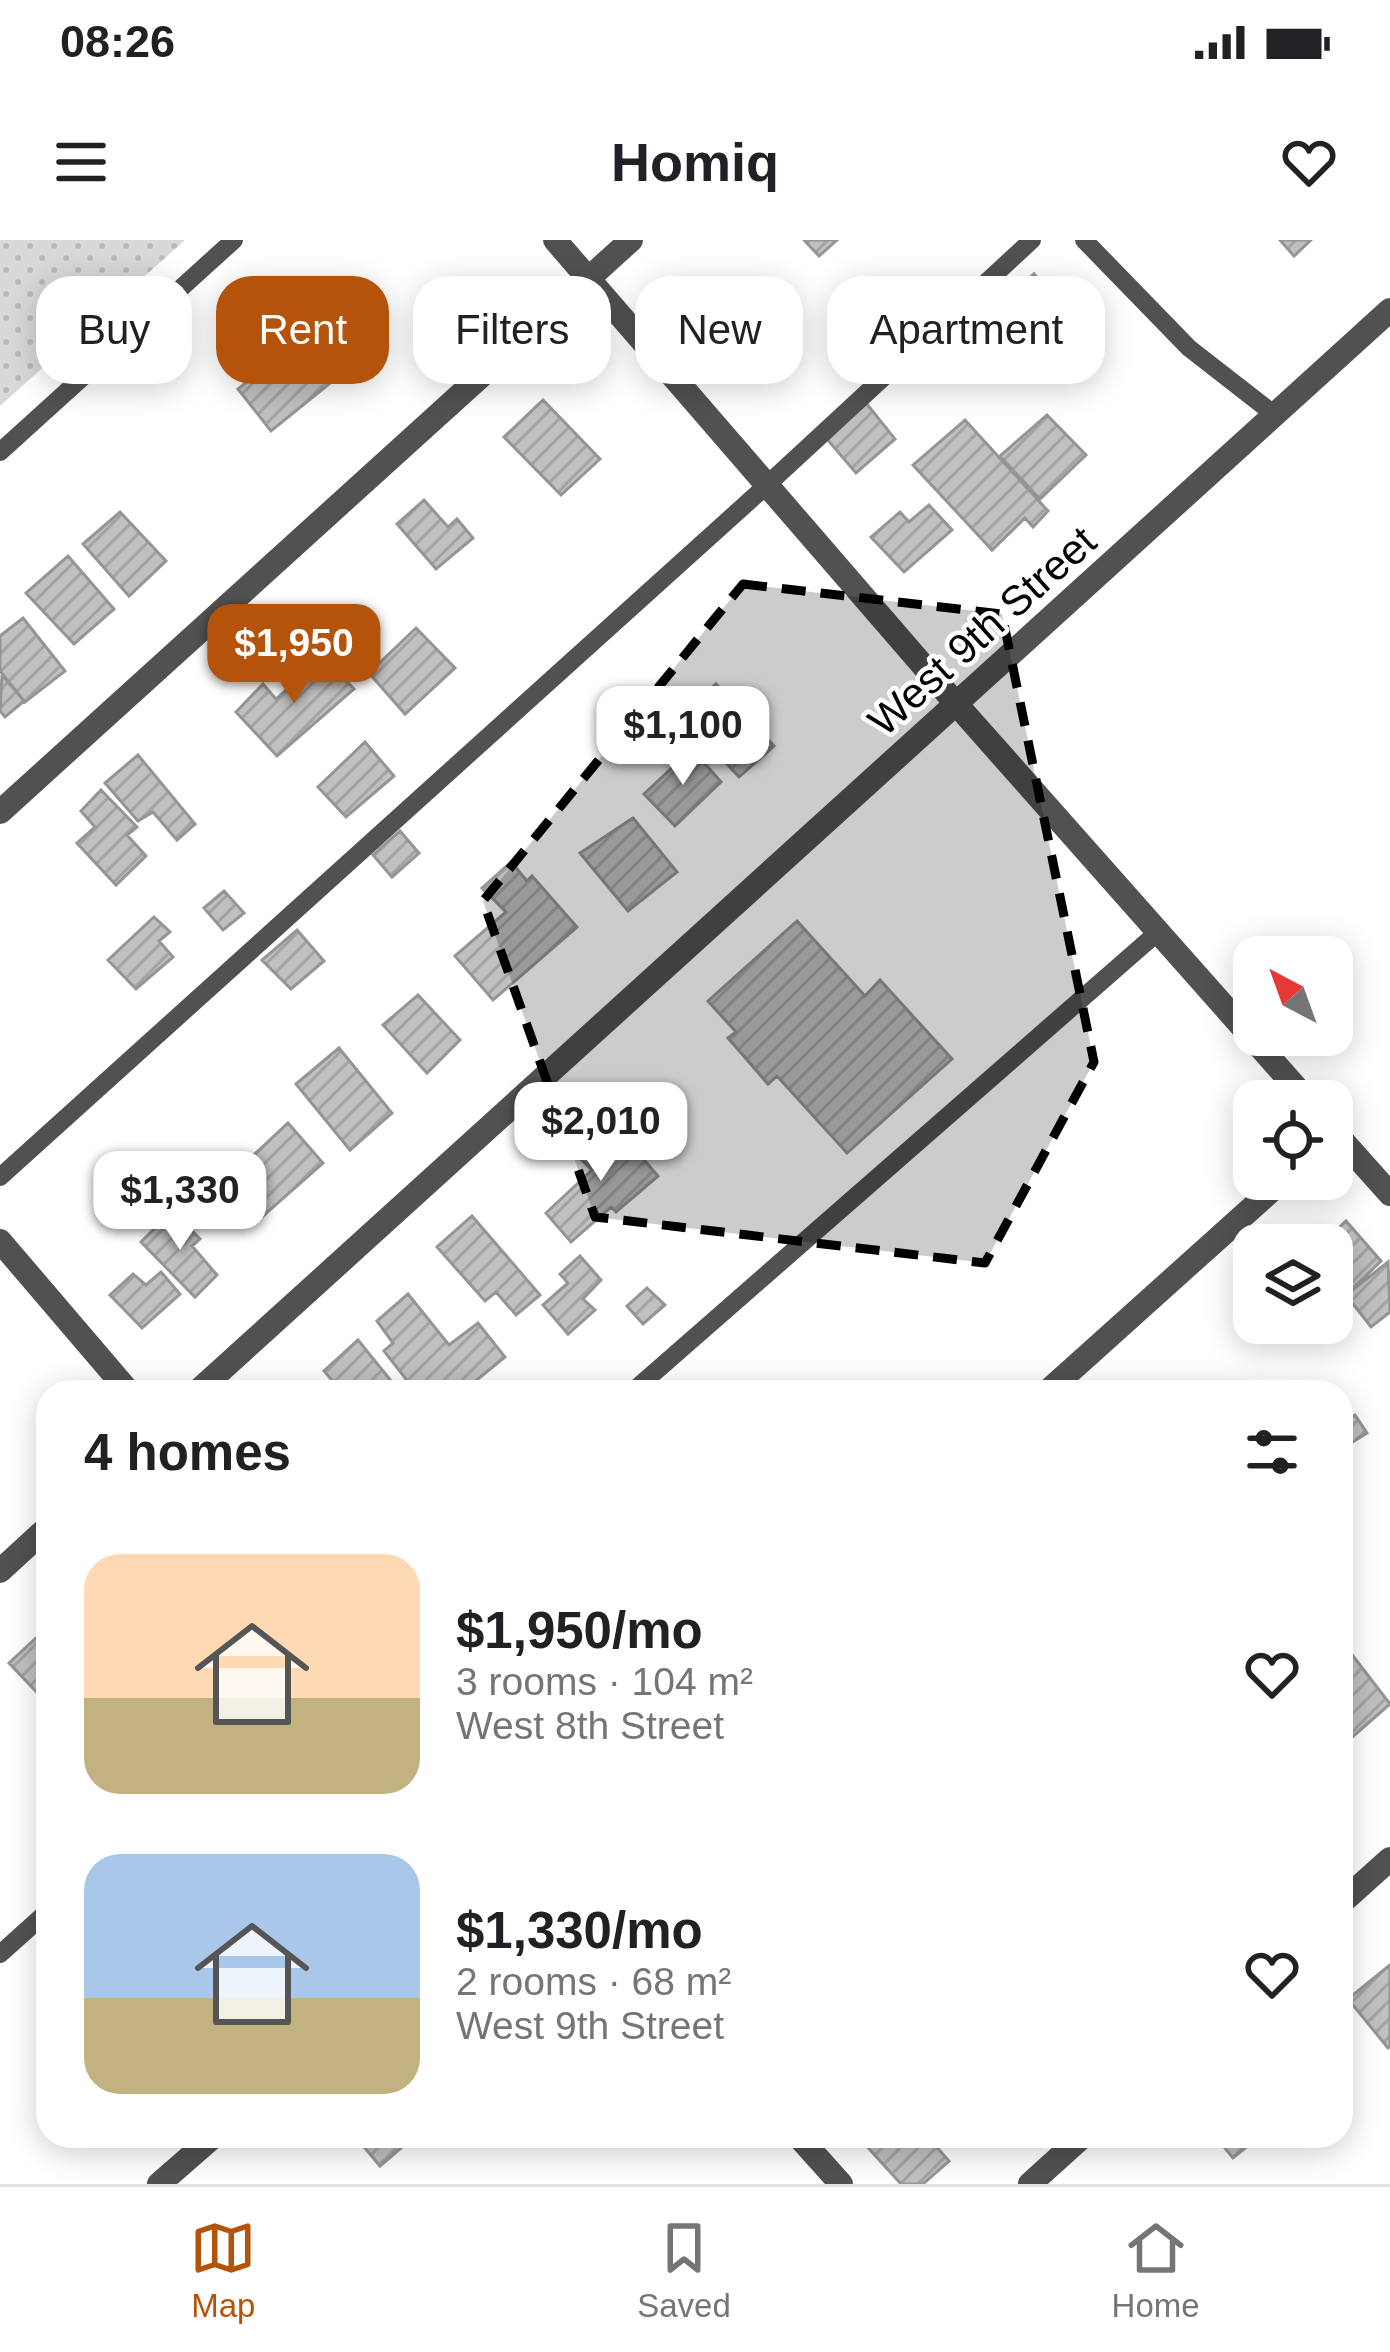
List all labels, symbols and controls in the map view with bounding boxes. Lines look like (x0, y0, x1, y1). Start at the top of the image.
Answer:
text: 08:26 (60, 16, 175, 67)
icon: menu (48, 129, 114, 195)
icon: heart (1276, 129, 1342, 195)
text: Homiq (611, 132, 779, 192)
chip: Buy (36, 276, 192, 384)
chip: Rent (216, 276, 389, 384)
chip: Filters (413, 276, 611, 384)
chip: New (635, 276, 803, 384)
chip: Apartment (827, 276, 1105, 384)
street label: West 9th Street (859, 517, 1105, 745)
pin: $1,950 (196, 604, 392, 706)
text: $1,950 (234, 621, 354, 664)
pin: $1,100 (585, 686, 781, 788)
text: $1,100 (623, 703, 743, 746)
north arrow (1233, 936, 1353, 1056)
map controls (1233, 936, 1353, 1344)
button: locate (1233, 1080, 1353, 1200)
pin: $2,010 (503, 1082, 699, 1184)
text: $2,010 (541, 1099, 661, 1142)
pin: $1,330 (82, 1151, 278, 1253)
text: $1,330 (120, 1168, 240, 1211)
button: layers (1233, 1224, 1353, 1344)
icon: filters (1239, 1419, 1305, 1485)
text: 4 homes (84, 1424, 291, 1481)
icon: home (180, 1602, 324, 1746)
text: $1,950/mo (456, 1602, 703, 1659)
icon: heart (1239, 1641, 1305, 1707)
text: 3 rooms · 104 m² (456, 1660, 753, 1703)
text: West 8th Street (456, 1704, 724, 1747)
icon: home (180, 1902, 324, 2046)
text: $1,330/mo (456, 1902, 703, 1959)
icon: heart (1239, 1941, 1305, 2007)
text: 2 rooms · 68 m² (456, 1960, 731, 2003)
text: West 9th Street (456, 2004, 724, 2047)
tab: Map (190, 2215, 256, 2325)
tab: Saved (637, 2215, 731, 2325)
tab: Home (1112, 2215, 1200, 2325)

